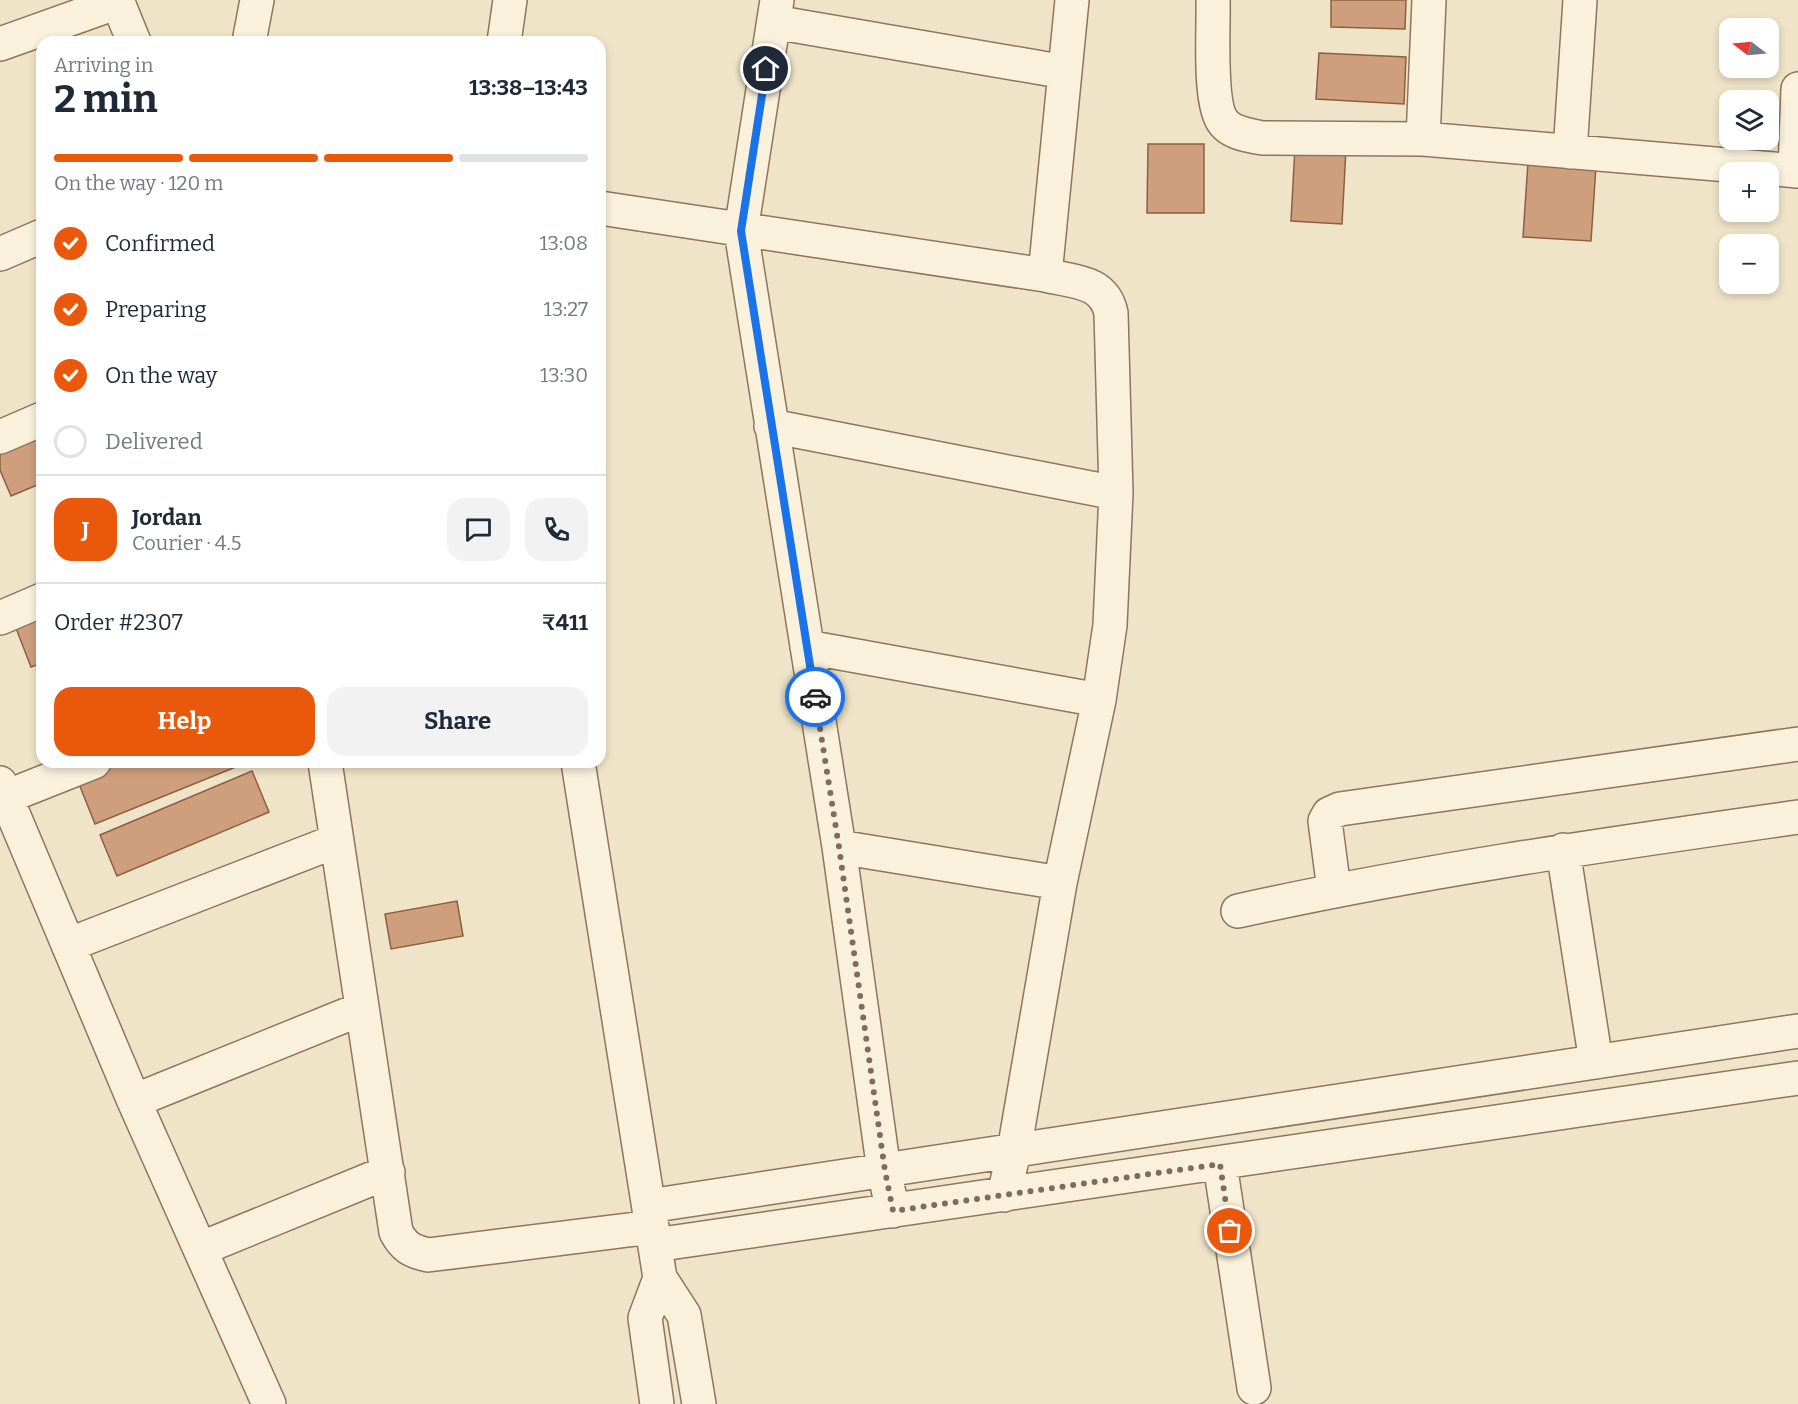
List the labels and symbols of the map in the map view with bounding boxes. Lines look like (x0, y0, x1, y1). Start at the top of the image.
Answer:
north arrow (1719, 18, 1779, 78)
pin (740, 43, 791, 94)
courier (785, 667, 845, 727)
pin (1204, 1205, 1255, 1256)

